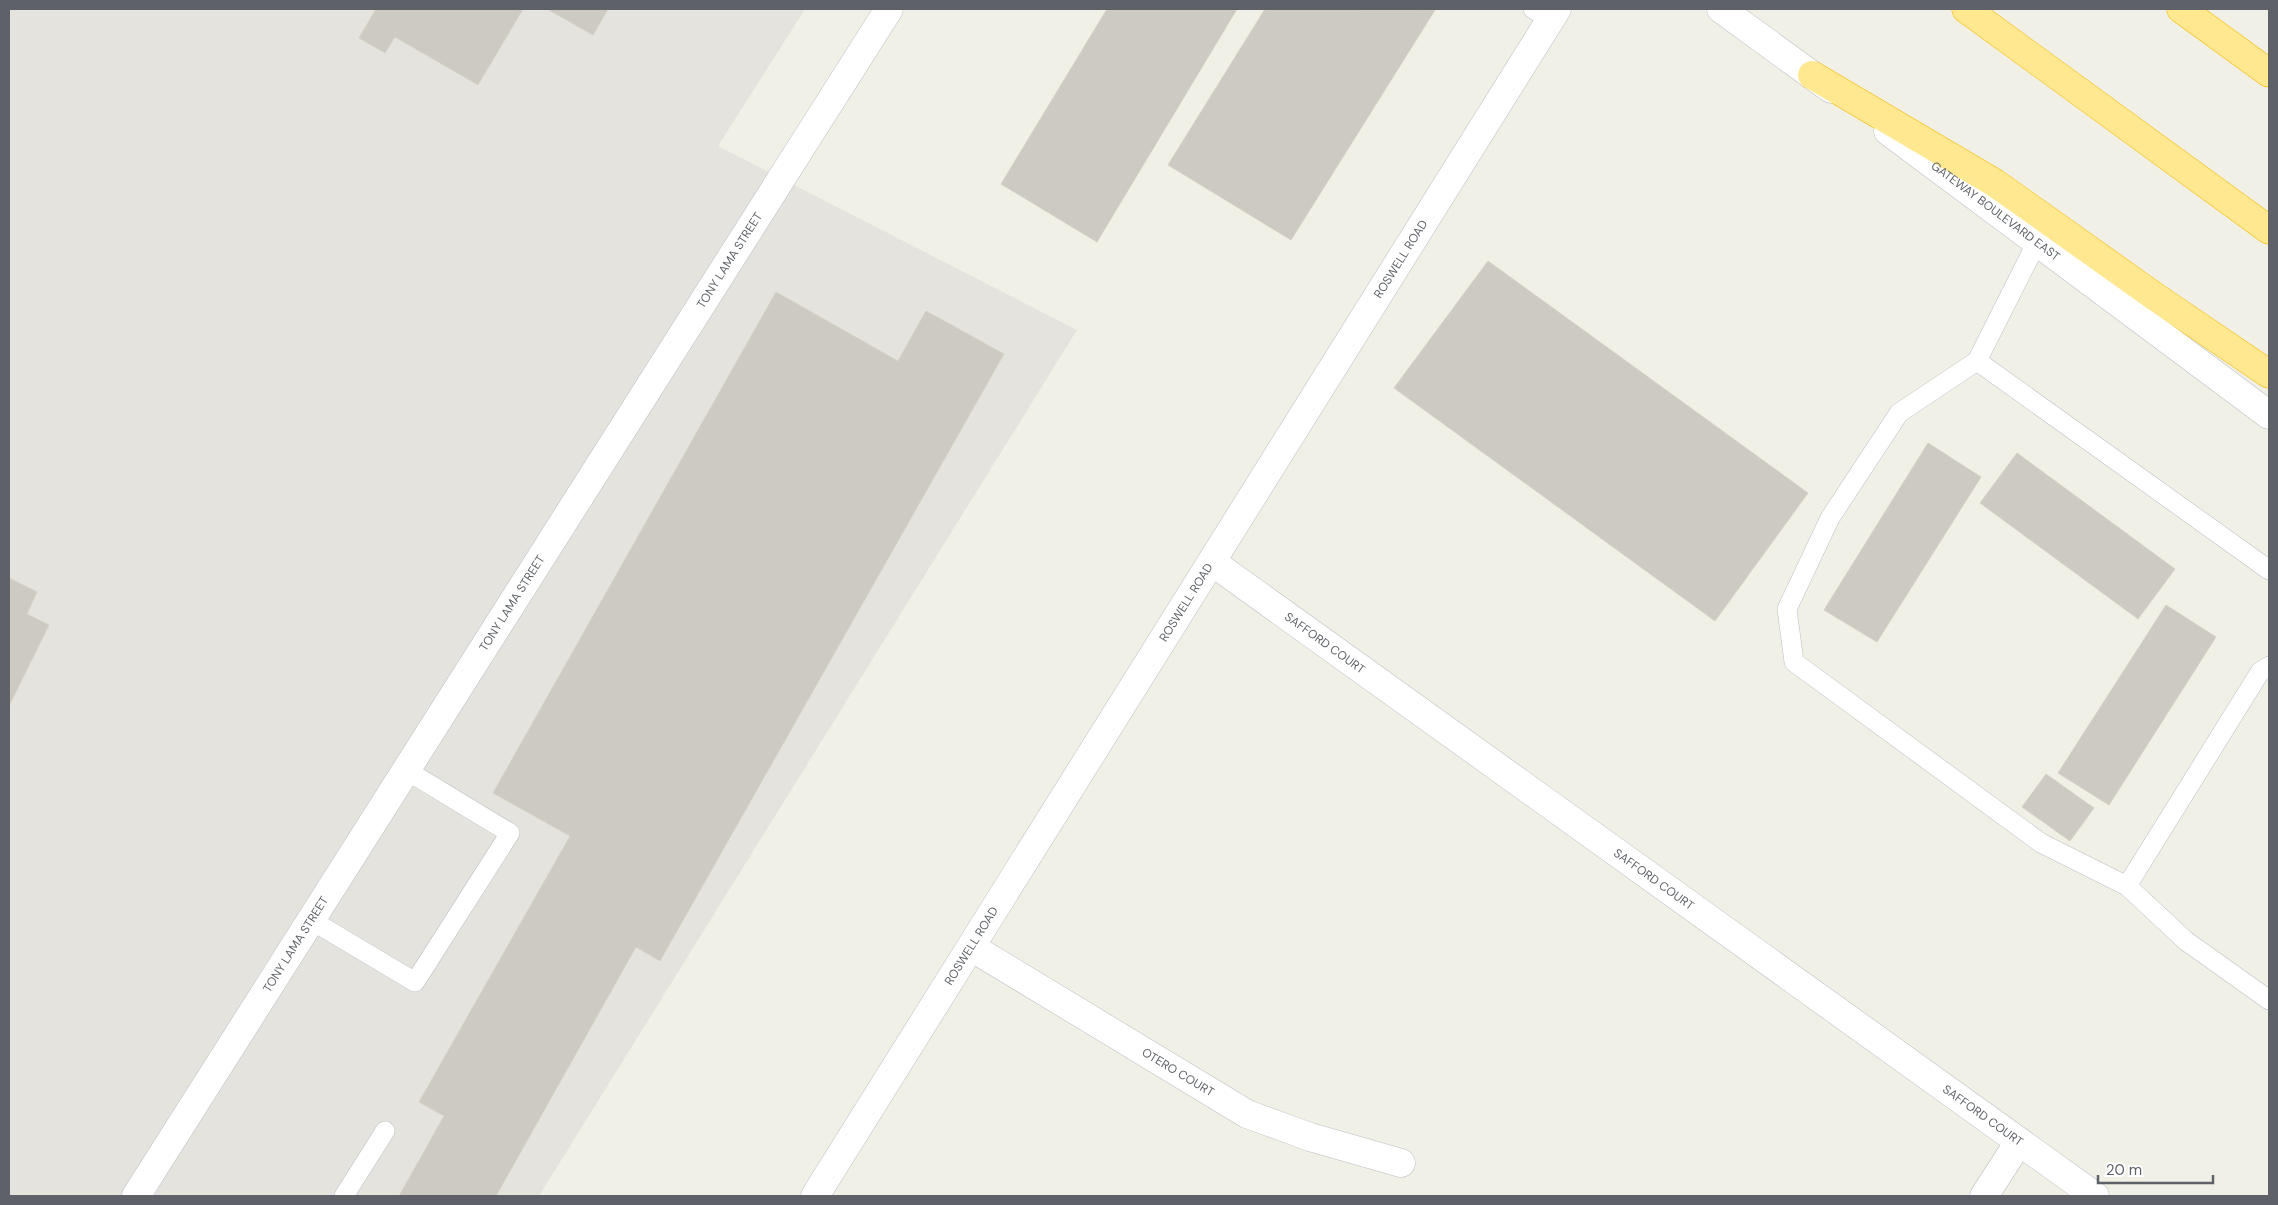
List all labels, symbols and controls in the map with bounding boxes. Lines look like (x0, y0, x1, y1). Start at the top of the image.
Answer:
street label: GATEWAY BOULEVARD EAST (1928, 158, 2063, 265)
street label: TONY LAMA STREET (693, 209, 766, 311)
street label: ROSWELL ROAD (1370, 217, 1431, 301)
street label: TONY LAMA STREET (476, 552, 549, 654)
street label: ROSWELL ROAD (1156, 560, 1217, 645)
street label: SAFFORD COURT (1282, 609, 1369, 678)
street label: SAFFORD COURT (1611, 845, 1697, 914)
street label: TONY LAMA STREET (259, 893, 332, 995)
street label: ROSWELL ROAD (941, 904, 1002, 988)
street label: OTERO COURT (1139, 1044, 1217, 1100)
street label: SAFFORD COURT (1939, 1081, 2026, 1150)
scale bar (2098, 1152, 2213, 1184)
text: 20 m (2106, 1160, 2142, 1180)

